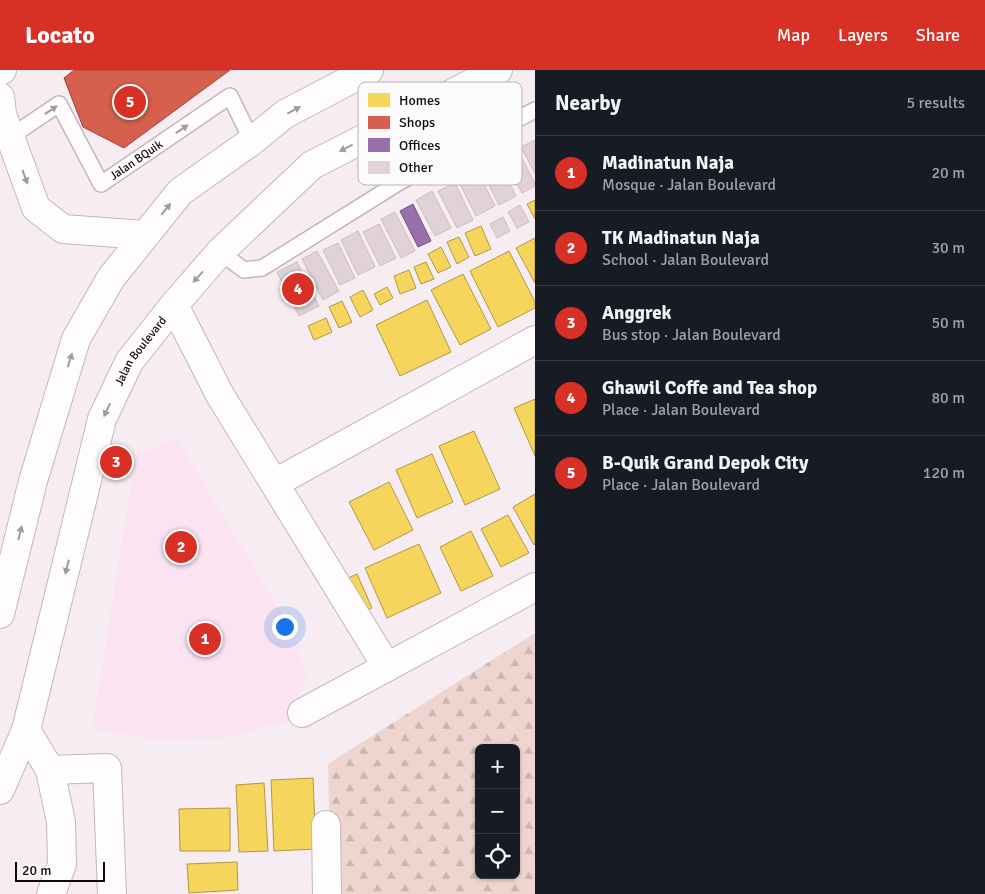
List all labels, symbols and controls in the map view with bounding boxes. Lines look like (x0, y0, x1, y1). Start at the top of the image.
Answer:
text: Locato (25, 20, 95, 50)
text: Map (777, 24, 810, 46)
text: Layers (838, 24, 888, 46)
text: Share (916, 24, 960, 46)
legend (358, 82, 522, 185)
pin: 5 (114, 83, 146, 121)
text: Nearby (555, 90, 621, 116)
text: Homes (399, 92, 440, 109)
text: 5 results (906, 93, 965, 113)
one-way arrow (44, 105, 58, 115)
one-way arrow (287, 106, 301, 114)
text: Shops (399, 114, 435, 131)
one-way arrow (175, 124, 188, 134)
street label: Jalan BQuik (107, 137, 166, 184)
text: Offices (399, 137, 440, 154)
one-way arrow (339, 144, 353, 152)
text: Madinatun Naja (602, 151, 734, 175)
text: Other (399, 159, 434, 176)
text: 1 (567, 163, 575, 183)
text: 20 m (931, 163, 965, 183)
one-way arrow (22, 169, 29, 184)
text: Mosque · Jalan Boulevard (602, 175, 776, 195)
one-way arrow (161, 203, 172, 216)
text: TK Madinatun Naja (602, 226, 760, 250)
text: 2 (567, 238, 575, 258)
text: 30 m (931, 238, 965, 258)
text: School · Jalan Boulevard (602, 250, 769, 270)
one-way arrow (193, 270, 204, 283)
pin: 4 (282, 270, 314, 308)
text: Anggrek (602, 301, 672, 325)
text: 3 (567, 313, 575, 333)
text: 50 m (931, 313, 965, 333)
street label: Jalan Boulevard (112, 314, 170, 388)
text: Bus stop · Jalan Boulevard (602, 325, 781, 345)
one-way arrow (67, 352, 75, 367)
text: Ghawil Coffe and Tea shop (602, 376, 817, 400)
text: 4 (567, 388, 575, 408)
text: 80 m (931, 388, 965, 408)
text: Place · Jalan Boulevard (602, 400, 760, 420)
one-way arrow (102, 403, 110, 417)
pin: 3 (100, 443, 132, 481)
text: B-Quik Grand Depok City (602, 451, 808, 475)
text: 5 (567, 463, 575, 483)
text: 120 m (923, 463, 965, 483)
text: Place · Jalan Boulevard (602, 475, 760, 495)
one-way arrow (17, 525, 25, 540)
pin: 2 (165, 528, 197, 566)
one-way arrow (63, 560, 71, 575)
your location (272, 614, 298, 640)
pin: 1 (189, 620, 221, 658)
map controls (475, 744, 520, 879)
button: + (475, 744, 520, 789)
button: − (475, 789, 520, 834)
button: locate (475, 834, 520, 879)
scale bar (15, 859, 105, 882)
text: 20 m (22, 862, 51, 879)

